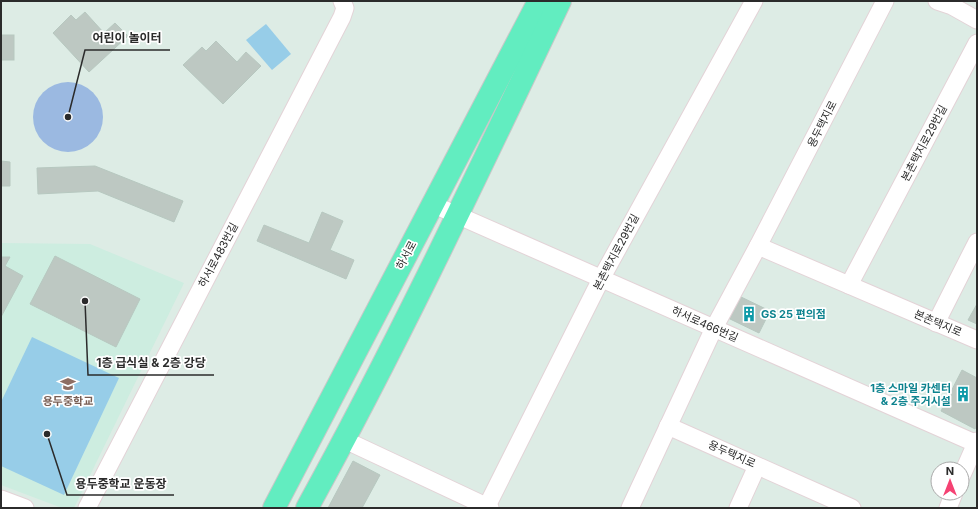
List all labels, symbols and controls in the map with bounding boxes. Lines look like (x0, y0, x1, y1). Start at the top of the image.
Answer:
callout: 어린이 놀이터 (85, 26, 170, 50)
text: 어린이 놀이터 (92, 30, 162, 45)
street label: 용두택지로 (804, 98, 840, 150)
street label: 본촌택지로29번길 (898, 102, 950, 184)
street label: 본촌택지로29번길 (590, 211, 642, 293)
street label: 하서로483번길 (195, 220, 241, 290)
street label: 하서로 (393, 238, 419, 272)
street label: 하서로466번길 (670, 303, 740, 345)
building icon: GS 25 편의점 (740, 305, 758, 323)
place label: GS 25 편의점 (761, 307, 826, 321)
street label: 본촌택지로 (912, 307, 964, 339)
callout: 1층 급식실 & 2층 강당 (88, 351, 214, 375)
text: 1층 급식실 & 2층 강당 (96, 355, 206, 370)
school or university icon: 용두중학교 (59, 375, 77, 393)
place label: 1층 스마일 카센터 & 2층 주거시설 (870, 381, 951, 408)
building icon: 1층 스마일 카센터 & 2층 주거시설 (954, 385, 972, 403)
place label: 용두중학교 (43, 394, 93, 408)
street label: 용두택지로 (706, 437, 758, 471)
north arrow (930, 461, 970, 501)
text: N (946, 464, 954, 478)
callout: 용두중학교 운동장 (67, 471, 174, 495)
text: 용두중학교 운동장 (75, 476, 167, 491)

